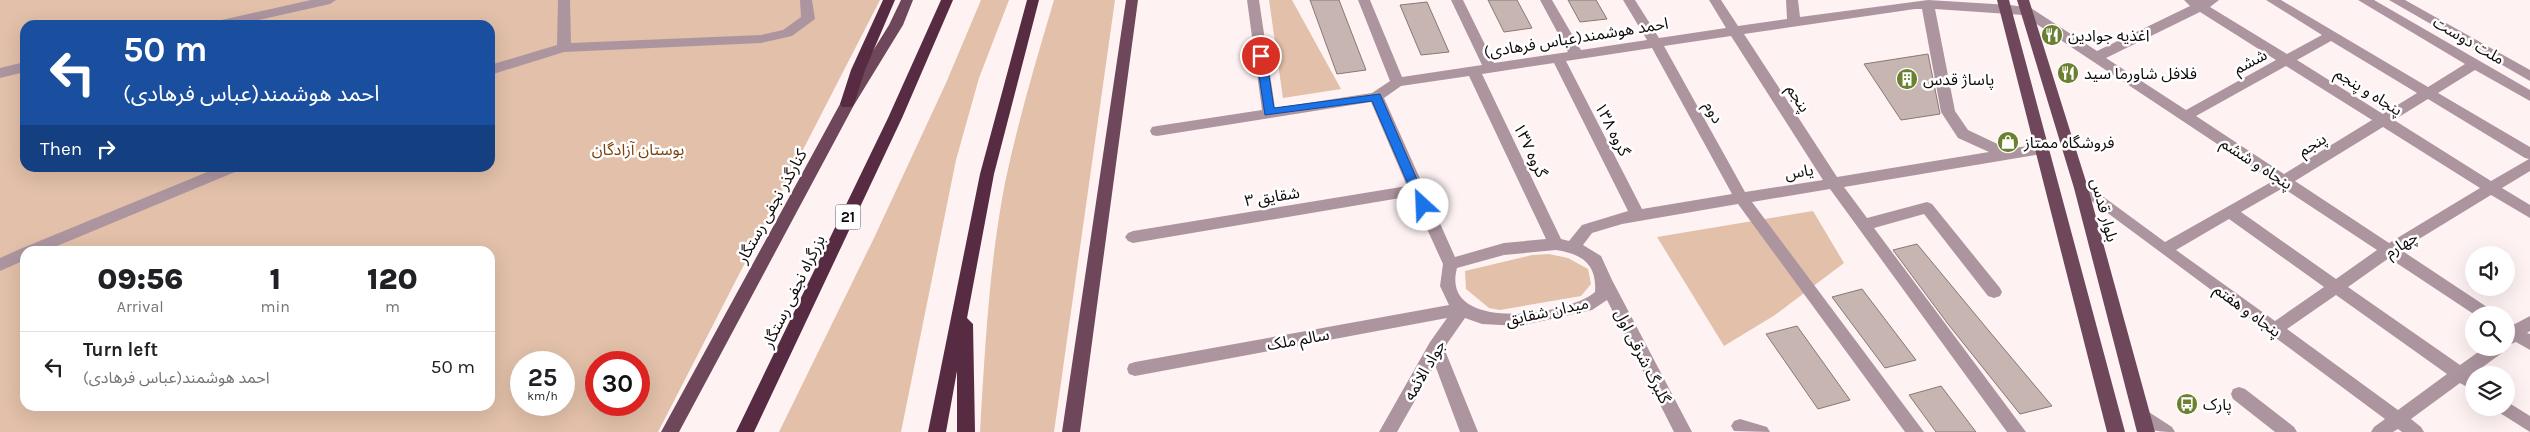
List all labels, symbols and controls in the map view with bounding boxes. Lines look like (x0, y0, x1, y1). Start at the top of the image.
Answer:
street label: ملت دوست (2430, 12, 2508, 68)
street label: احمد هوشمند(عباس فرهادی) (1482, 14, 1670, 61)
restaurant icon: اغذیه جوادین (2040, 23, 2064, 47)
place label: اغذیه جوادین (2068, 26, 2150, 45)
text: 50 m (123, 29, 208, 70)
pin (1240, 35, 1282, 77)
icon: left (40, 40, 105, 105)
icon: arrive (1247, 42, 1275, 70)
street label: ششم (2230, 45, 2272, 81)
restaurant icon: فلافل شاورما سید (2056, 61, 2080, 85)
street label: پنجاه و پنجم (2330, 63, 2406, 122)
place label: فلافل شاورما سید (2084, 64, 2197, 83)
building icon: پاساژ قدس (1895, 67, 1919, 91)
place label: پاساژ قدس (1923, 70, 1994, 90)
text: احمد هوشمند(عباس فرهادی) (123, 81, 379, 107)
street label: پنجم (1780, 81, 1814, 117)
street label: دوم (1697, 98, 1727, 128)
street label: گروه ۱۳۸ (1591, 99, 1634, 160)
street label: گروه ۱۳۷ (1510, 120, 1552, 181)
street label: پنجم (2295, 129, 2331, 163)
shop icon: فروشگاه ممتاز (1996, 130, 2020, 154)
place label: فروشگاه ممتاز (2023, 133, 2114, 152)
street label: پنجاه و ششم (2216, 133, 2296, 196)
icon: right (92, 135, 120, 163)
text: Then (40, 138, 82, 160)
park label: بوستان آزادگان (592, 140, 684, 159)
street label: کنارگذر نجفی رستگار (732, 146, 811, 267)
street label: یاس (1783, 160, 1815, 183)
street label: بلوار قدس (2087, 176, 2122, 244)
position arrow (1396, 178, 1448, 230)
street label: شقایق ۳ (1243, 183, 1301, 211)
road number: 21 (836, 204, 860, 230)
street label: چهارم (2381, 227, 2423, 264)
street label: بزرگراه نجفی رستگار (758, 232, 829, 352)
map controls (2465, 246, 2515, 416)
button: sound (2465, 246, 2515, 296)
text: 09:56 (97, 261, 183, 297)
text: 1 (269, 261, 281, 297)
text: 120 (367, 261, 418, 297)
street label: پنجاه و هفتم (2209, 280, 2285, 344)
street label: میدان شقایق (1504, 293, 1591, 331)
text: Arrival (117, 297, 164, 316)
text: min (260, 297, 290, 316)
text: m (385, 297, 400, 316)
street label: گلبرگ شرقی اول (1610, 306, 1675, 408)
button: search (2465, 306, 2515, 356)
street label: سالم ملک (1265, 325, 1331, 357)
street label: جواد الائمه (1400, 337, 1449, 404)
text: Turn left (83, 339, 158, 361)
speed limit sign: 30 (585, 351, 650, 416)
icon: left (40, 353, 68, 381)
text: 50 m (431, 356, 475, 378)
text: 25 (528, 363, 557, 392)
button: layers (2465, 366, 2515, 416)
text: احمد هوشمند(عباس فرهادی) (83, 368, 270, 387)
text: km/h (527, 389, 558, 403)
bus stop icon: پارک (2175, 392, 2199, 416)
place label: پارک (2203, 395, 2232, 415)

